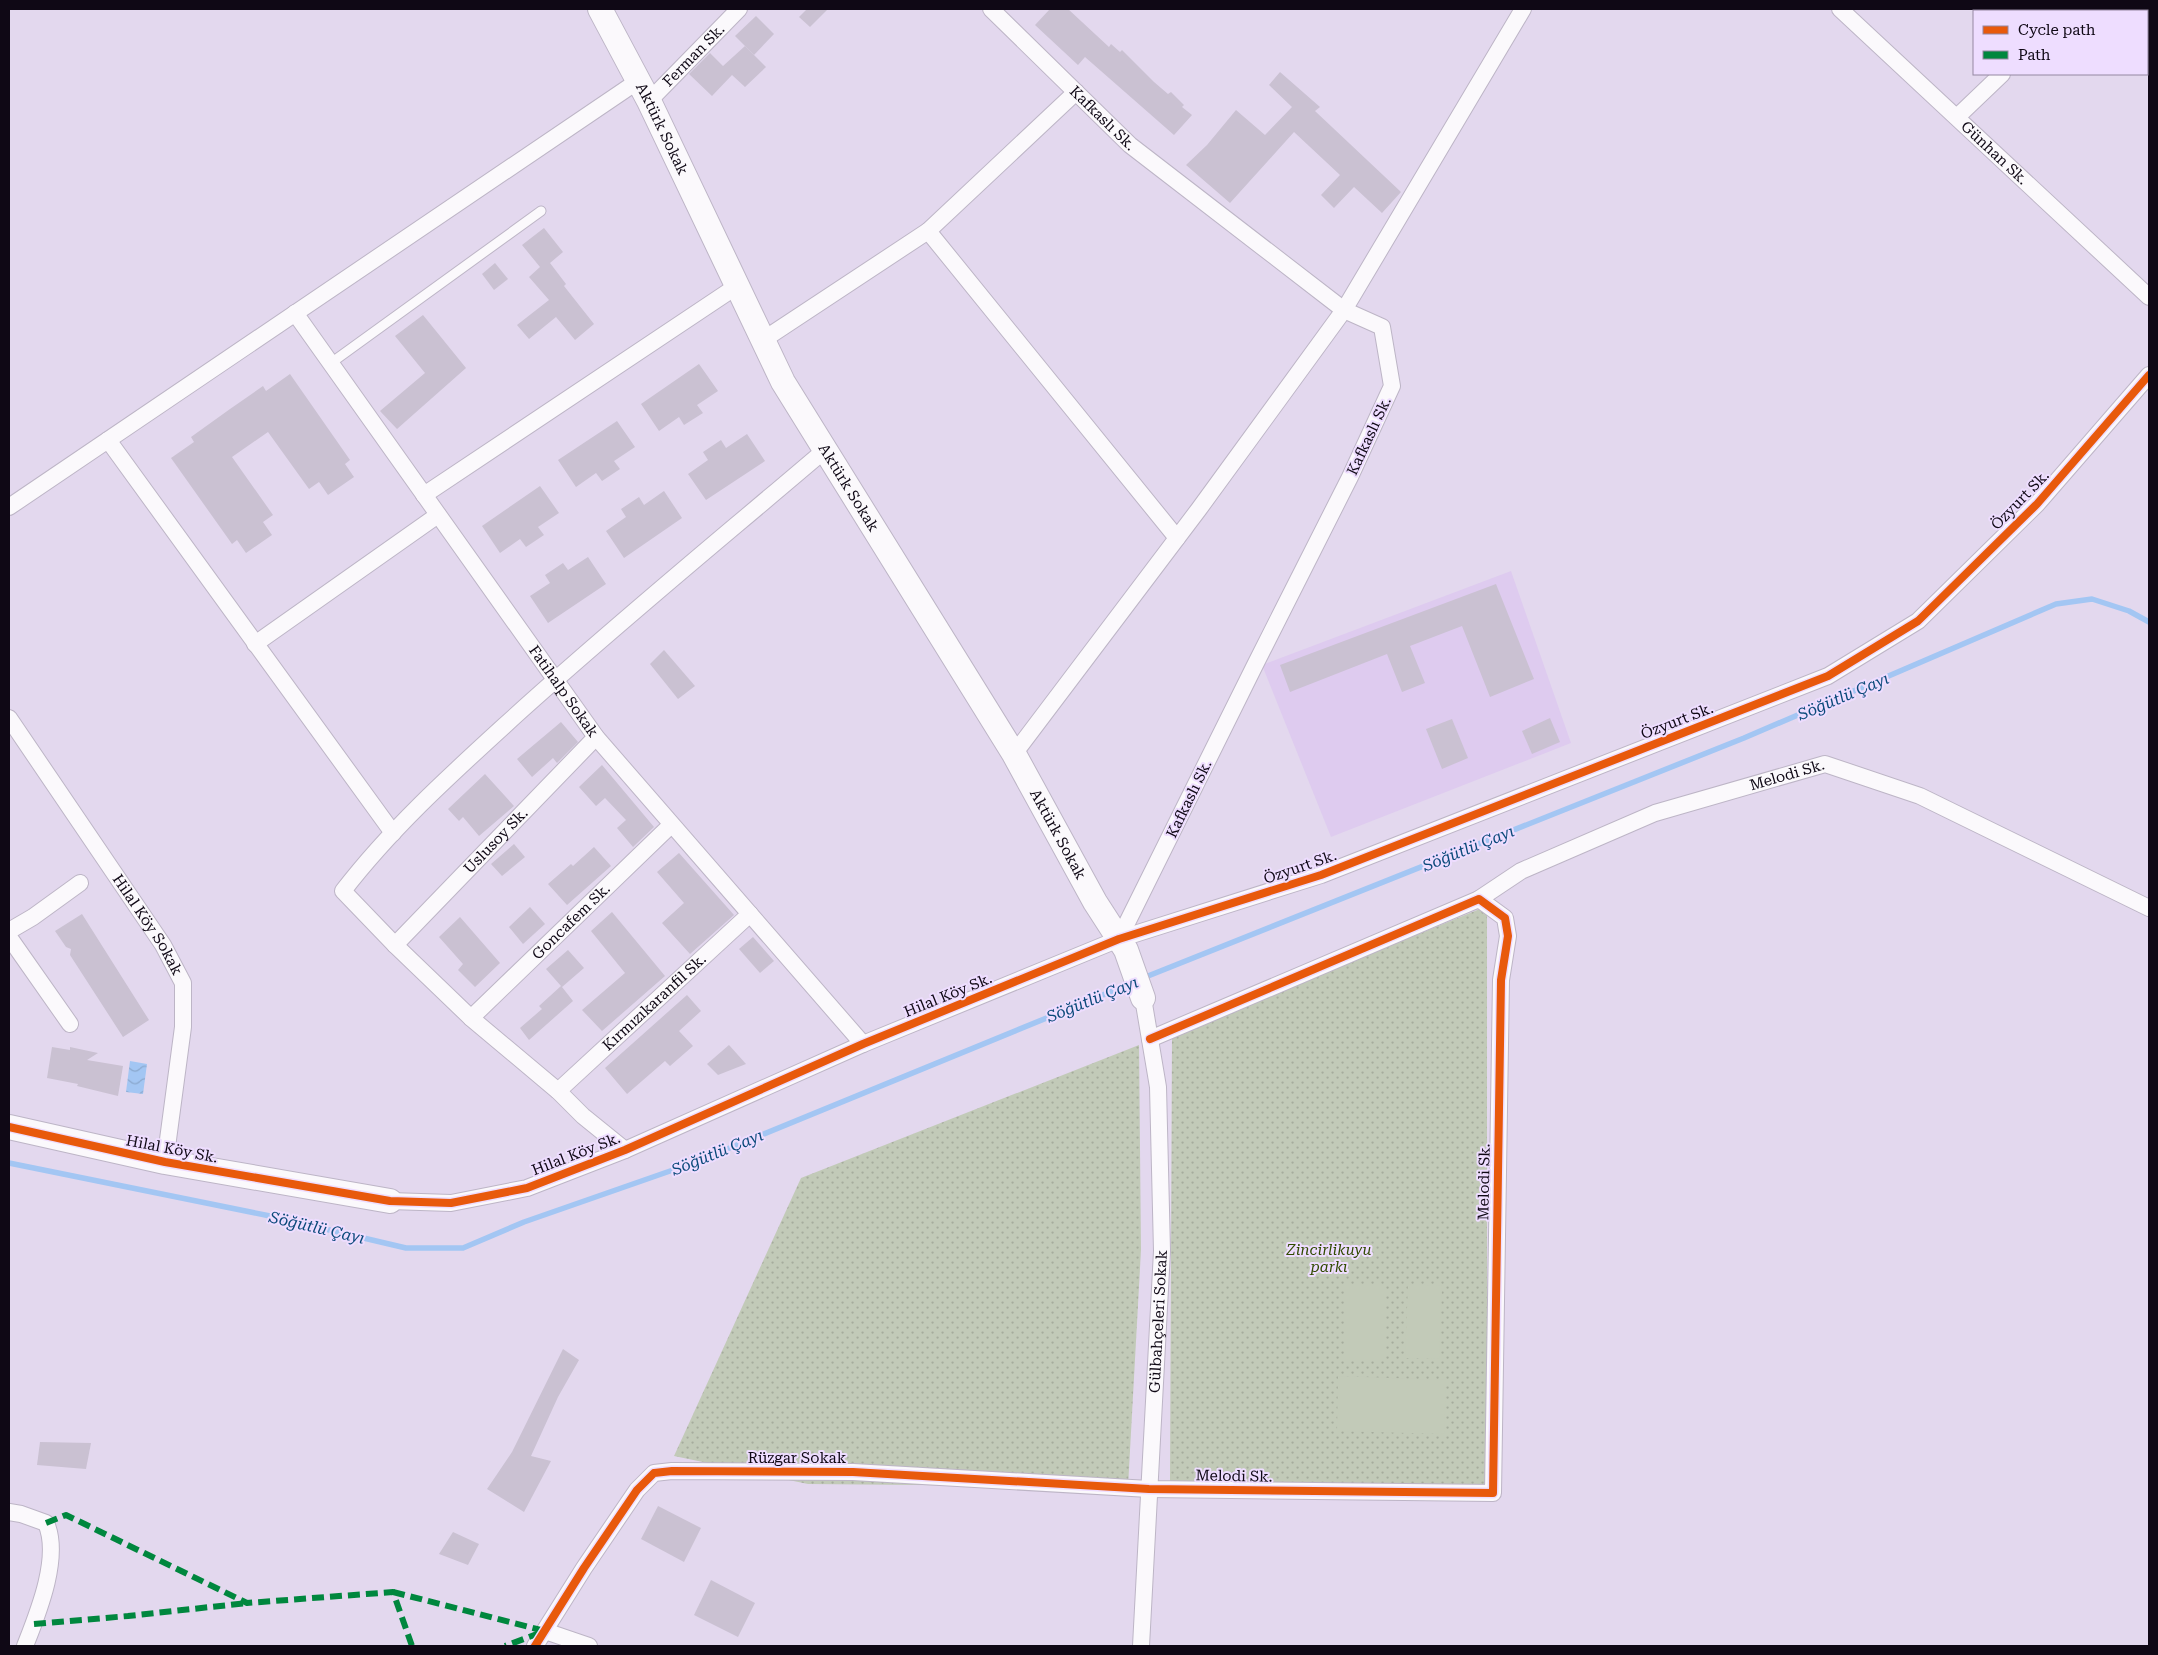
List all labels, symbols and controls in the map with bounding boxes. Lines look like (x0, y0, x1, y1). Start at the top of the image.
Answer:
legend (1973, 10, 2148, 75)
street label: Ferman Sk. (659, 20, 728, 90)
text: Cycle path (2018, 21, 2096, 39)
text: Path (2018, 46, 2051, 64)
street label: Aktürk Sokak (632, 80, 692, 178)
street label: Kafkaslı Sk. (1066, 82, 1138, 154)
street label: Günhan Sk. (1957, 117, 2032, 188)
street label: Kafkaslı Sk. (1343, 394, 1395, 478)
street label: Aktürk Sokak (815, 440, 883, 535)
street label: Özyurt Sk. (1987, 466, 2053, 534)
street label: Fatihalp Sokak (525, 642, 603, 741)
water label: Söğütlü Çayı (1794, 669, 1892, 725)
street label: Özyurt Sk. (1638, 699, 1716, 743)
street label: Melodi Sk. (1748, 756, 1827, 794)
street label: Kafkaslı Sk. (1162, 757, 1216, 841)
street label: Aktürk Sokak (1026, 786, 1090, 883)
street label: Uslusoy Sk. (460, 804, 532, 877)
water label: Söğütlü Çayı (1419, 821, 1517, 876)
street label: Özyurt Sk. (1261, 846, 1339, 888)
street label: Hilal Köy Sokak (109, 871, 186, 979)
street label: Goncafem Sk. (528, 880, 614, 963)
street label: Kırmızıkaranfil Sk. (599, 950, 710, 1054)
street label: Hilal Köy Sk. (901, 969, 995, 1021)
water label: Söğütlü Çayı (1043, 972, 1141, 1027)
water label: Söğütlü Çayı (668, 1125, 766, 1180)
street label: Hilal Köy Sk. (529, 1129, 623, 1179)
street label: Hilal Köy Sk. (124, 1131, 220, 1167)
street label: Melodi Sk. (1474, 1143, 1494, 1221)
water label: Söğütlü Çayı (266, 1207, 366, 1248)
park label: Zincirlikuyu parkı (1286, 1241, 1372, 1276)
street label: Gülbahçeleri Sokak (1145, 1249, 1171, 1393)
street label: Rüzgar Sokak (748, 1449, 847, 1467)
street label: Melodi Sk. (1195, 1466, 1273, 1486)

